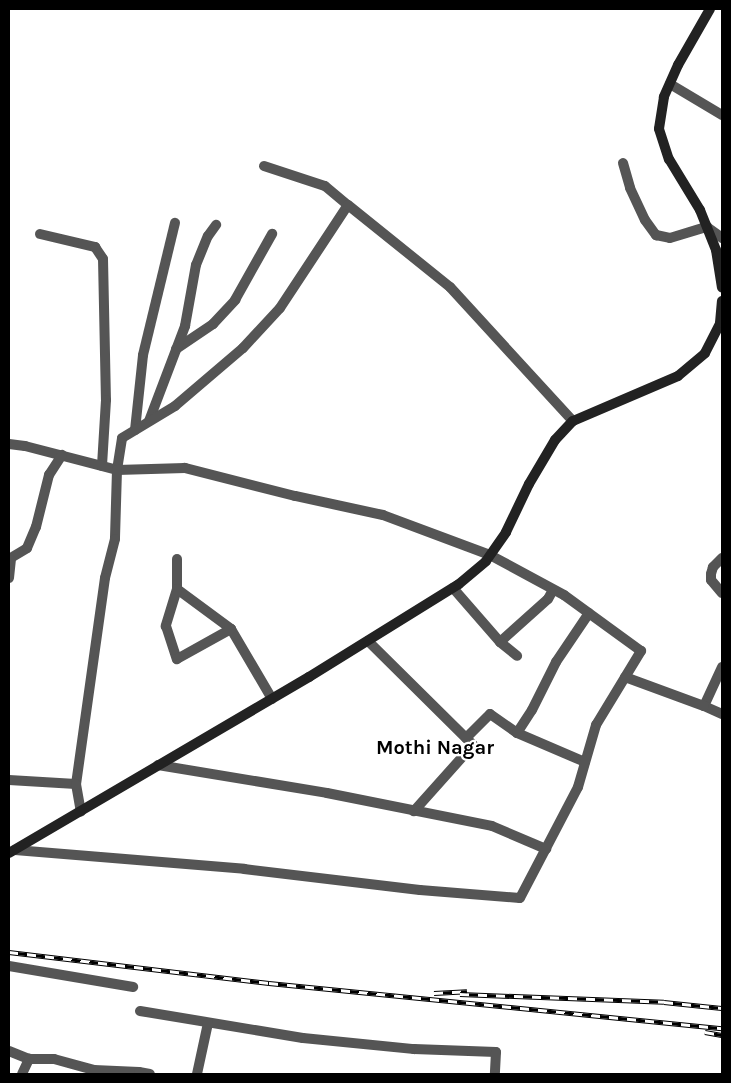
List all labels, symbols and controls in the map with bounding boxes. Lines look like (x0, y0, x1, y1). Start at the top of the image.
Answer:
district label: Mothi Nagar (376, 735, 494, 759)

